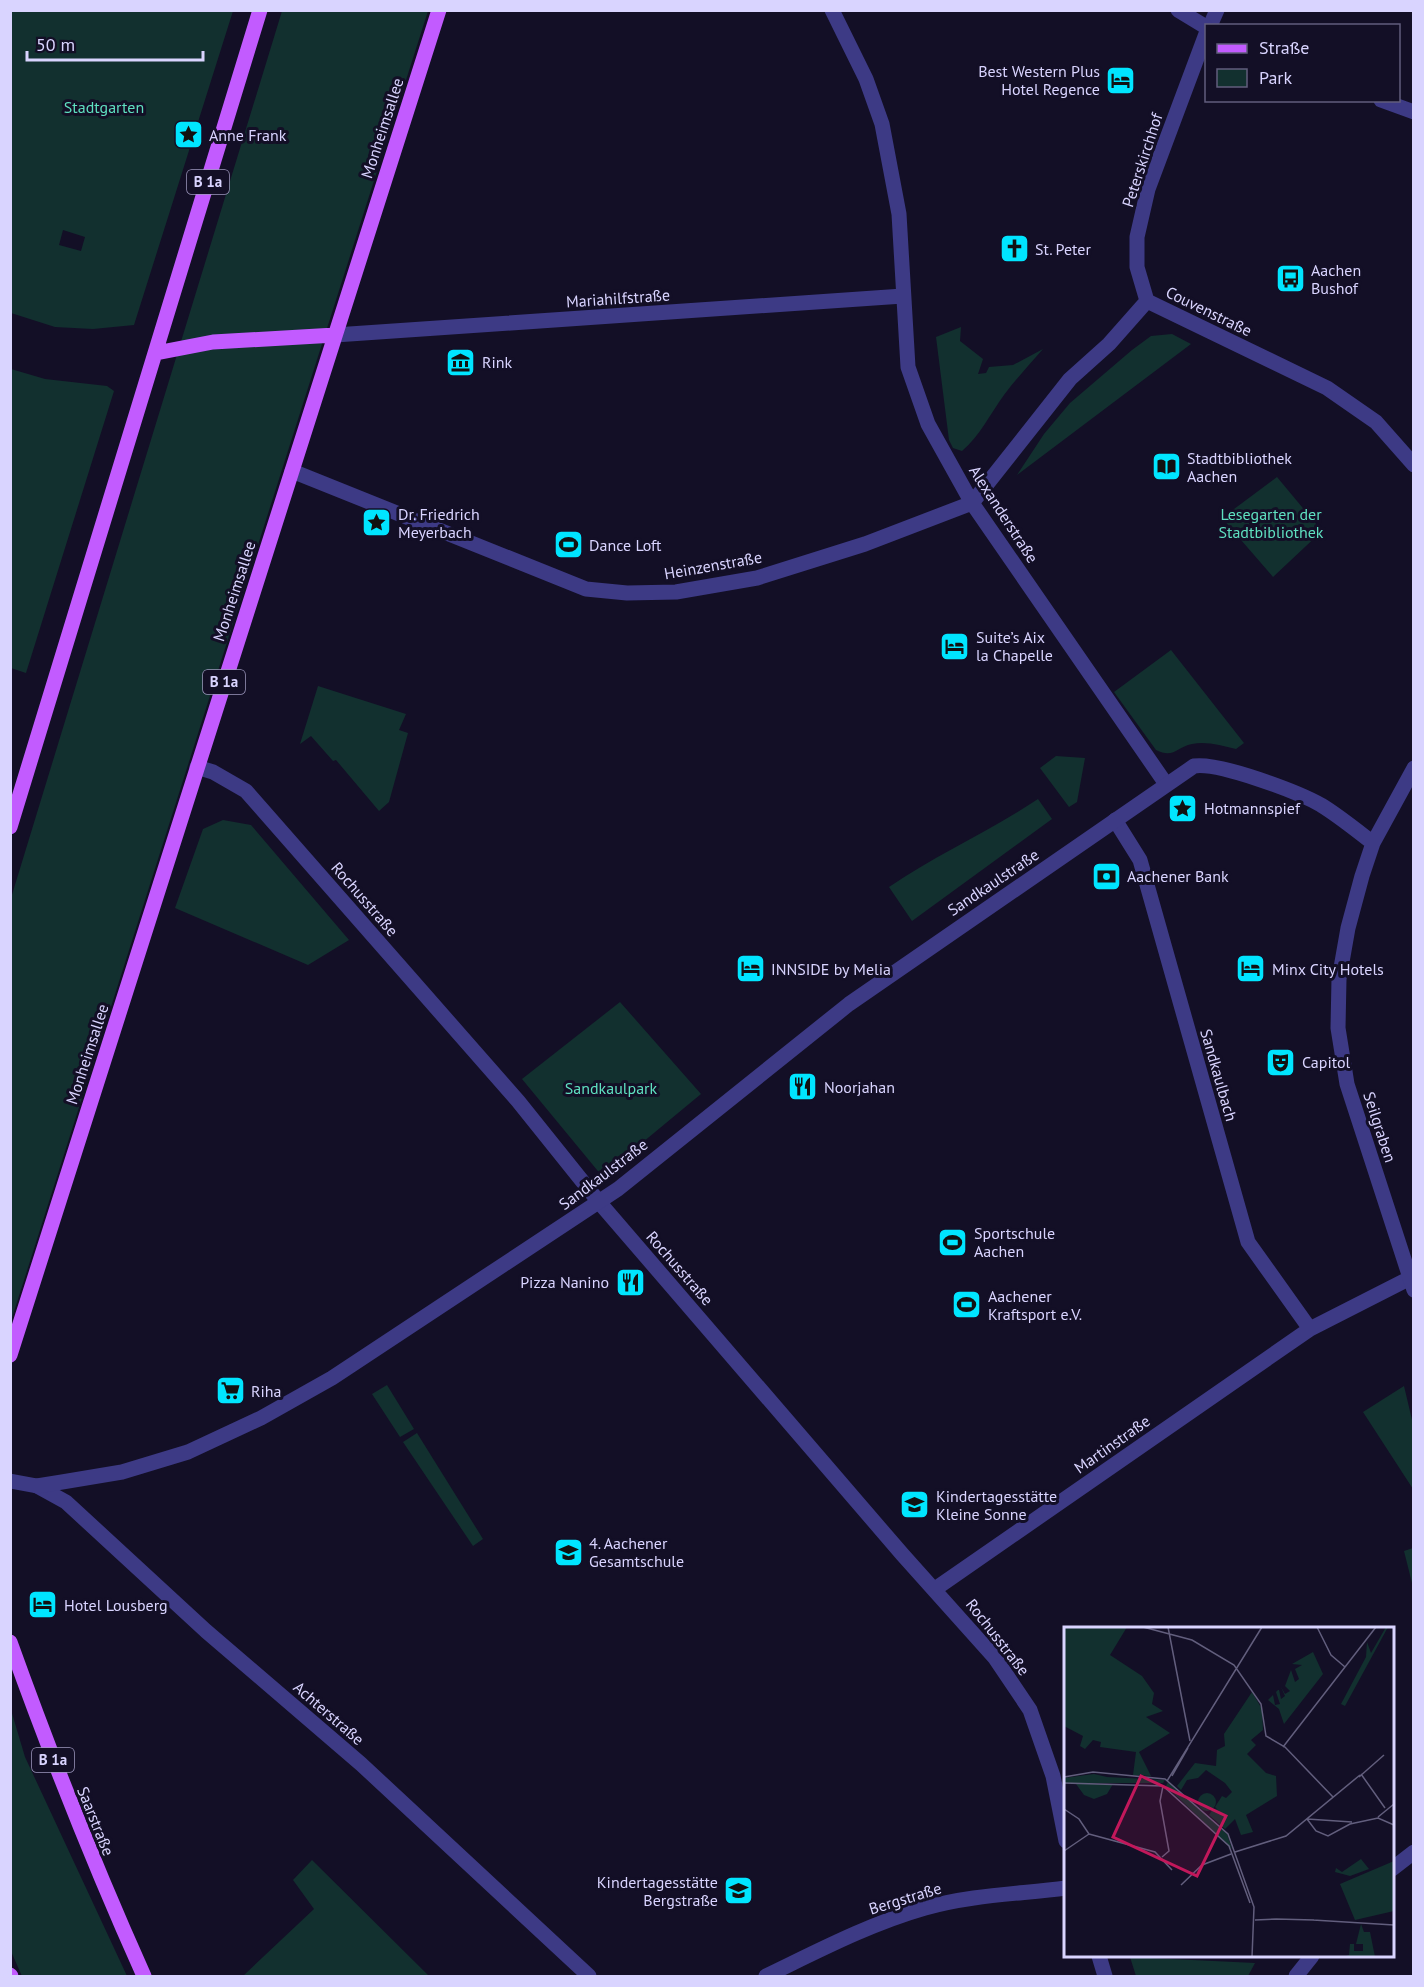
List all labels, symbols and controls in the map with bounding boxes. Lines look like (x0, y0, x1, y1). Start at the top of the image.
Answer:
scale bar (27, 24, 202, 62)
legend (1205, 24, 1400, 102)
text: 50 m (36, 33, 75, 56)
text: Straße (1259, 36, 1310, 59)
place label: Best Western Plus Hotel Regence (978, 61, 1100, 99)
hotel icon: Best Western Plus Hotel Regence (1105, 64, 1137, 96)
text: Park (1259, 66, 1292, 89)
street label: Monheimsallee (356, 75, 408, 181)
park label: Stadtgarten (64, 97, 144, 117)
street label: Peterskirchhof (1117, 110, 1167, 210)
place icon: Anne Frank (172, 119, 204, 151)
place label: Anne Frank (209, 125, 287, 145)
road number: B 1a (187, 170, 229, 194)
church icon: St. Peter (998, 233, 1030, 265)
place label: St. Peter (1035, 239, 1091, 259)
place label: Aachen Bushof (1311, 260, 1361, 298)
bus stop icon: Aachen Bushof (1274, 263, 1306, 295)
street label: Couvenstraße (1163, 282, 1255, 340)
street label: Mariahilfstraße (565, 284, 671, 312)
museum icon: Rink (445, 346, 477, 378)
place label: Rink (482, 352, 513, 372)
place label: Stadtbibliothek Aachen (1187, 448, 1292, 486)
library icon: Stadtbibliothek Aachen (1150, 451, 1182, 483)
street label: Alexanderstraße (965, 462, 1043, 566)
place label: Dr. Friedrich Meyerbach (398, 504, 480, 542)
park label: Lesegarten der Stadtbibliothek (1219, 504, 1324, 542)
place icon: Dr. Friedrich Meyerbach (361, 507, 393, 539)
sports icon: Dance Loft (552, 529, 584, 561)
place label: Dance Loft (589, 535, 662, 555)
street label: Monheimsallee (208, 538, 260, 644)
street label: Heinzenstraße (663, 547, 763, 583)
place label: Suite’s Aix la Chapelle (976, 627, 1053, 665)
hotel icon: Suite’s Aix la Chapelle (939, 630, 971, 662)
road number: B 1a (203, 670, 245, 694)
place icon: Hotmannspief (1167, 792, 1199, 824)
place label: Hotmannspief (1204, 798, 1301, 818)
street label: Sandkaulstraße (944, 844, 1042, 920)
street label: Rochusstraße (327, 858, 403, 940)
bank icon: Aachener Bank (1090, 860, 1122, 892)
place label: Aachener Bank (1127, 866, 1229, 886)
hotel icon: INNSIDE by Melia (734, 953, 766, 985)
hotel icon: Minx City Hotels (1235, 953, 1267, 985)
place label: INNSIDE by Melia (771, 959, 891, 979)
place label: Minx City Hotels (1272, 959, 1384, 979)
street label: Monheimsallee (61, 1001, 113, 1107)
street label: Sandkaulbach (1196, 1026, 1242, 1124)
theatre icon: Capitol (1265, 1046, 1297, 1078)
place label: Capitol (1302, 1052, 1351, 1072)
restaurant icon: Noorjahan (787, 1071, 819, 1103)
place label: Noorjahan (824, 1077, 895, 1097)
park label: Sandkaulpark (565, 1078, 658, 1098)
street label: Seilgraben (1359, 1089, 1401, 1165)
street label: Sandkaulstraße (555, 1134, 651, 1214)
place label: Sportschule Aachen (974, 1223, 1055, 1261)
sports icon: Sportschule Aachen (937, 1226, 969, 1258)
street label: Rochusstraße (642, 1227, 718, 1309)
restaurant icon: Pizza Nanino (614, 1266, 646, 1298)
place label: Pizza Nanino (520, 1272, 609, 1292)
place label: Aachener Kraftsport e.V. (988, 1286, 1082, 1324)
sports icon: Aachener Kraftsport e.V. (951, 1289, 983, 1321)
supermarket icon: Riha (214, 1375, 246, 1407)
place label: Riha (251, 1381, 282, 1401)
street label: Martinstraße (1070, 1411, 1154, 1477)
place label: Kindertagesstätte Kleine Sonne (936, 1486, 1057, 1524)
school or university icon: Kindertagesstätte Kleine Sonne (899, 1489, 931, 1521)
place label: 4. Aachener Gesamtschule (589, 1533, 684, 1571)
school or university icon: 4. Aachener Gesamtschule (552, 1536, 584, 1568)
hotel icon: Hotel Lousberg (27, 1589, 59, 1621)
place label: Hotel Lousberg (64, 1595, 168, 1615)
street label: Rochusstraße (962, 1595, 1034, 1679)
inset map (1064, 1627, 1394, 1957)
street label: Achterstraße (290, 1677, 368, 1749)
road number: B 1a (32, 1748, 74, 1772)
street label: Saarstraße (73, 1783, 119, 1859)
place label: Kindertagesstätte Bergstraße (597, 1872, 718, 1910)
school or university icon: Kindertagesstätte Bergstraße (723, 1875, 755, 1907)
street label: Bergstraße (866, 1878, 944, 1918)

